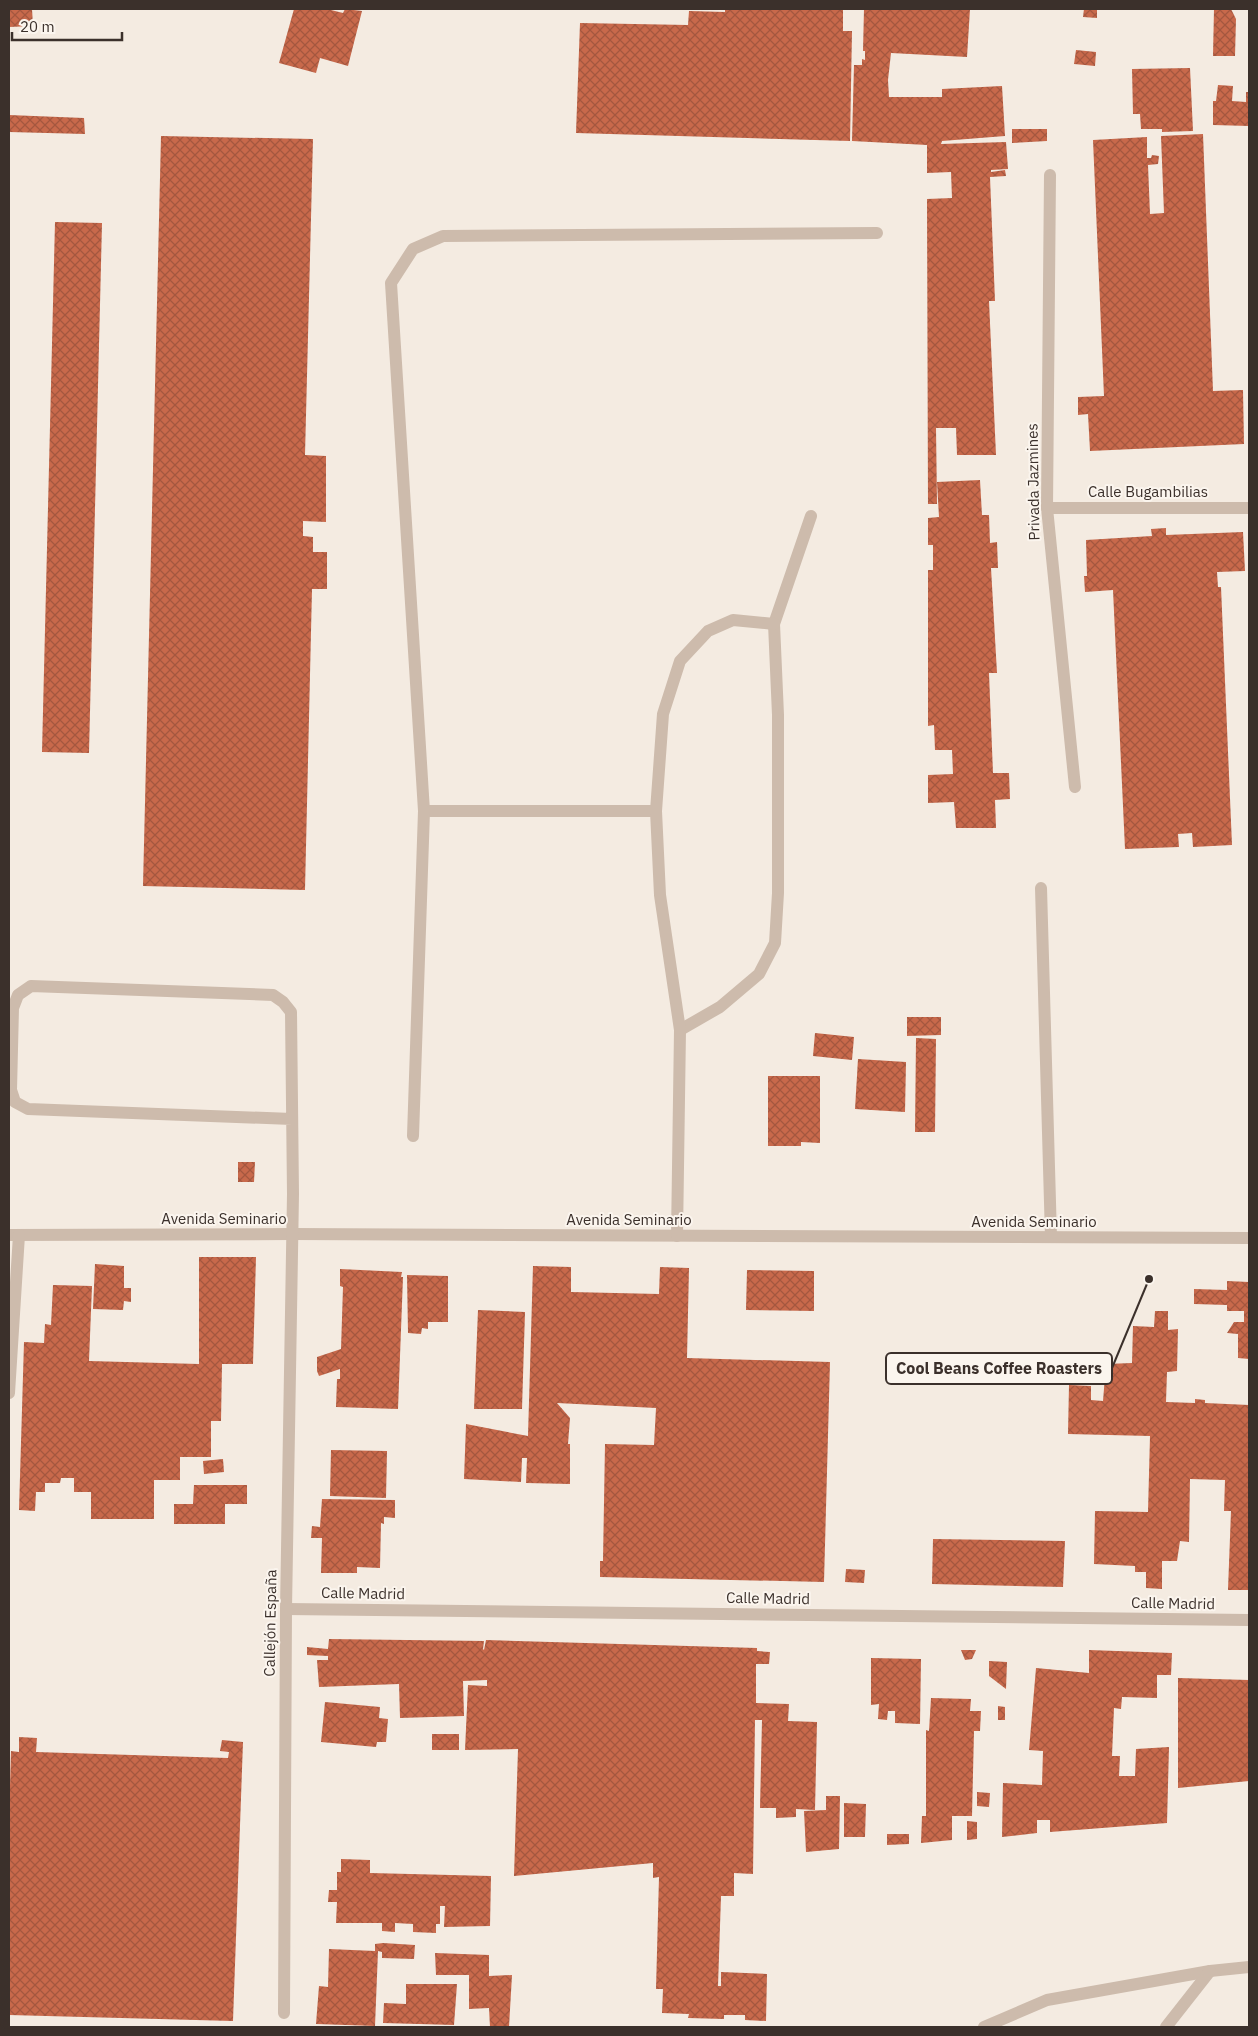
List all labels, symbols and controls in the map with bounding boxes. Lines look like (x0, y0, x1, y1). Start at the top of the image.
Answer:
scale bar (12, 10, 122, 42)
text: 20 m (20, 17, 55, 36)
street label: Privada Jazmines (1022, 423, 1044, 541)
street label: Calle Bugambilias (1088, 482, 1208, 501)
street label: Avenida Seminario (161, 1209, 287, 1228)
street label: Avenida Seminario (566, 1210, 692, 1229)
street label: Avenida Seminario (971, 1212, 1097, 1231)
callout: Cool Beans Coffee Roasters (886, 1353, 1112, 1384)
text: Cool Beans Coffee Roasters (896, 1358, 1102, 1378)
street label: Callejón España (260, 1569, 280, 1677)
street label: Calle Madrid (321, 1583, 405, 1603)
street label: Calle Madrid (726, 1588, 810, 1608)
street label: Calle Madrid (1131, 1593, 1215, 1613)

